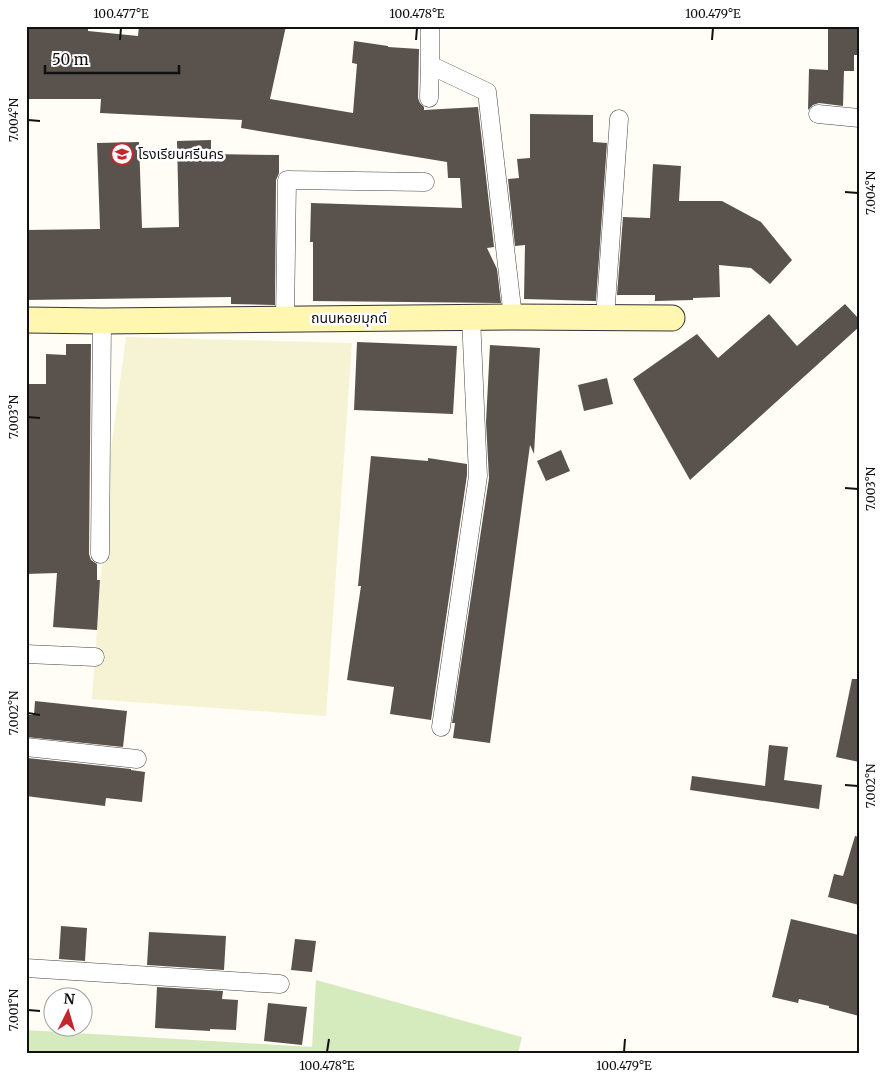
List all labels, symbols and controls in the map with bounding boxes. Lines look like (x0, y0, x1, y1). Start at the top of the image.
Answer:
text: 100.477°E (93, 6, 149, 21)
text: 100.478°E (390, 6, 445, 21)
text: 100.479°E (685, 6, 741, 21)
scale bar (45, 42, 179, 74)
text: 50 m (52, 50, 89, 69)
text: 7.004°N (6, 97, 21, 142)
school or university icon: โรงเรียนศรีนคร (110, 142, 134, 166)
place label: โรงเรียนศรีนคร (138, 145, 224, 163)
text: 7.004°N (863, 170, 878, 215)
street label: ถนนหอยมุกต์ (311, 309, 387, 327)
text: 7.003°N (6, 394, 21, 439)
text: 7.003°N (863, 466, 878, 511)
text: 7.002°N (6, 690, 21, 735)
text: 7.002°N (863, 763, 878, 808)
north arrow (42, 986, 92, 1036)
text: 7.001°N (6, 988, 21, 1031)
text: N (63, 990, 75, 1008)
text: 100.478°E (300, 1058, 355, 1073)
text: 100.479°E (596, 1058, 652, 1073)

